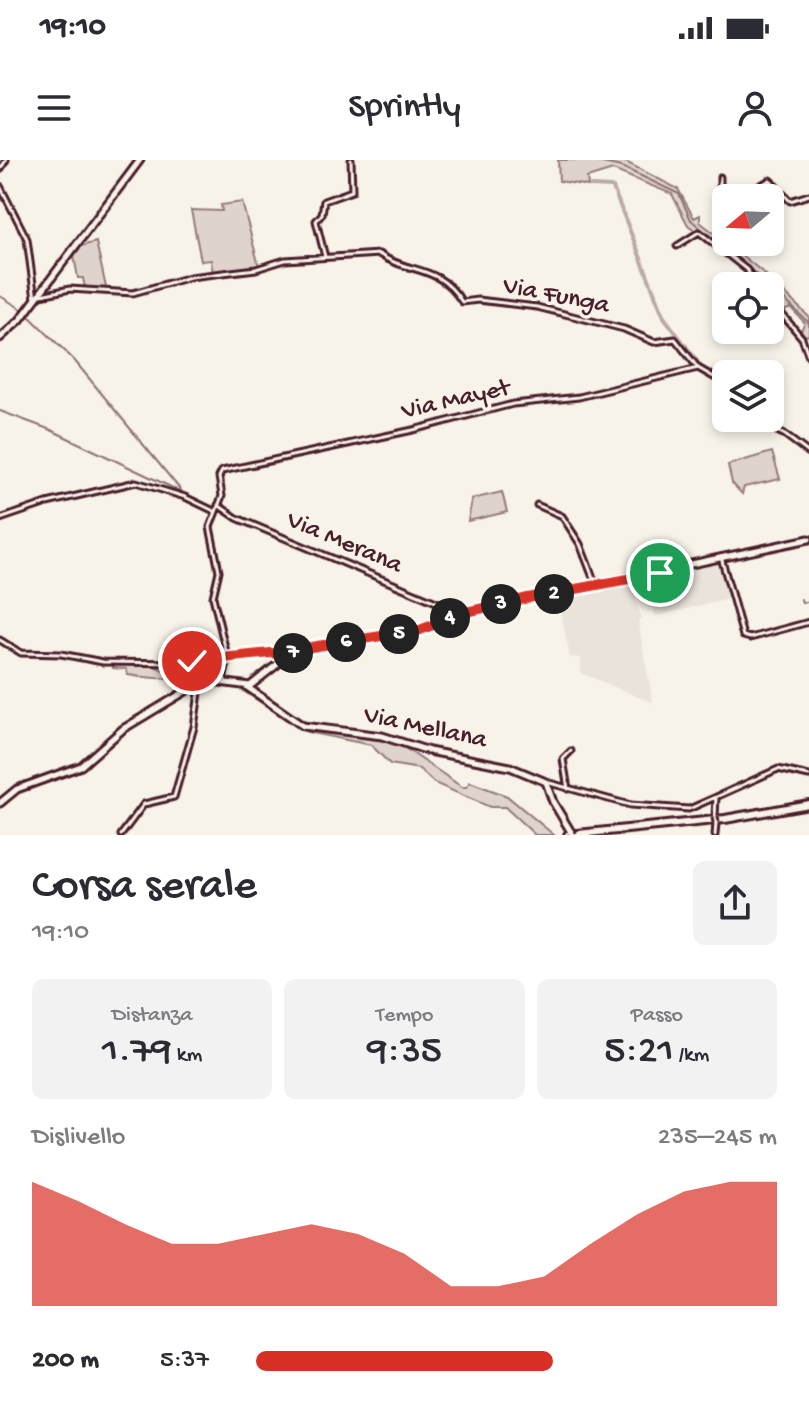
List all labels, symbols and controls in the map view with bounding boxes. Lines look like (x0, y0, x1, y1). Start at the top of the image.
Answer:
text: 19:10 (40, 11, 106, 46)
icon: menu (32, 86, 76, 130)
icon: person (733, 86, 777, 130)
text: Sprintly (348, 87, 461, 130)
north arrow (712, 184, 784, 256)
map controls (712, 184, 784, 432)
street label: Via Funga (499, 271, 613, 323)
button: locate (712, 272, 784, 344)
button: layers (712, 360, 784, 432)
street label: Via Mayet (398, 373, 515, 429)
street label: Via Merana (281, 505, 408, 583)
pin (626, 539, 694, 607)
icon: arrive (638, 551, 682, 595)
pin: 2 (534, 574, 574, 614)
text: 2 (549, 581, 559, 607)
pin: 3 (481, 584, 521, 624)
text: 3 (495, 591, 507, 617)
pin: 4 (430, 598, 470, 638)
text: 4 (445, 605, 455, 631)
pin: 5 (379, 614, 419, 654)
text: 5 (393, 621, 405, 647)
pin: 6 (326, 622, 366, 662)
pin (158, 627, 226, 695)
text: 6 (340, 629, 352, 655)
pin: 7 (273, 633, 313, 673)
icon: check (170, 639, 214, 683)
text: 7 (287, 640, 299, 666)
street label: Via Mellana (360, 701, 491, 757)
button: share (693, 861, 777, 945)
text: Corsa serale (32, 862, 257, 914)
text: 19:10 (32, 918, 89, 949)
text: Distanza (112, 1003, 193, 1029)
text: Tempo (376, 1003, 433, 1029)
text: Passo (631, 1003, 683, 1029)
text: 1.79 (102, 1029, 172, 1076)
text: 9:35 (367, 1029, 442, 1076)
text: 5:21 (604, 1029, 674, 1076)
text: km (172, 1043, 202, 1069)
text: /km (674, 1043, 709, 1069)
text: Dislivello (32, 1123, 125, 1154)
text: 235–245 m (658, 1123, 777, 1154)
text: 200 m (32, 1346, 99, 1377)
text: 5:37 (160, 1346, 209, 1377)

